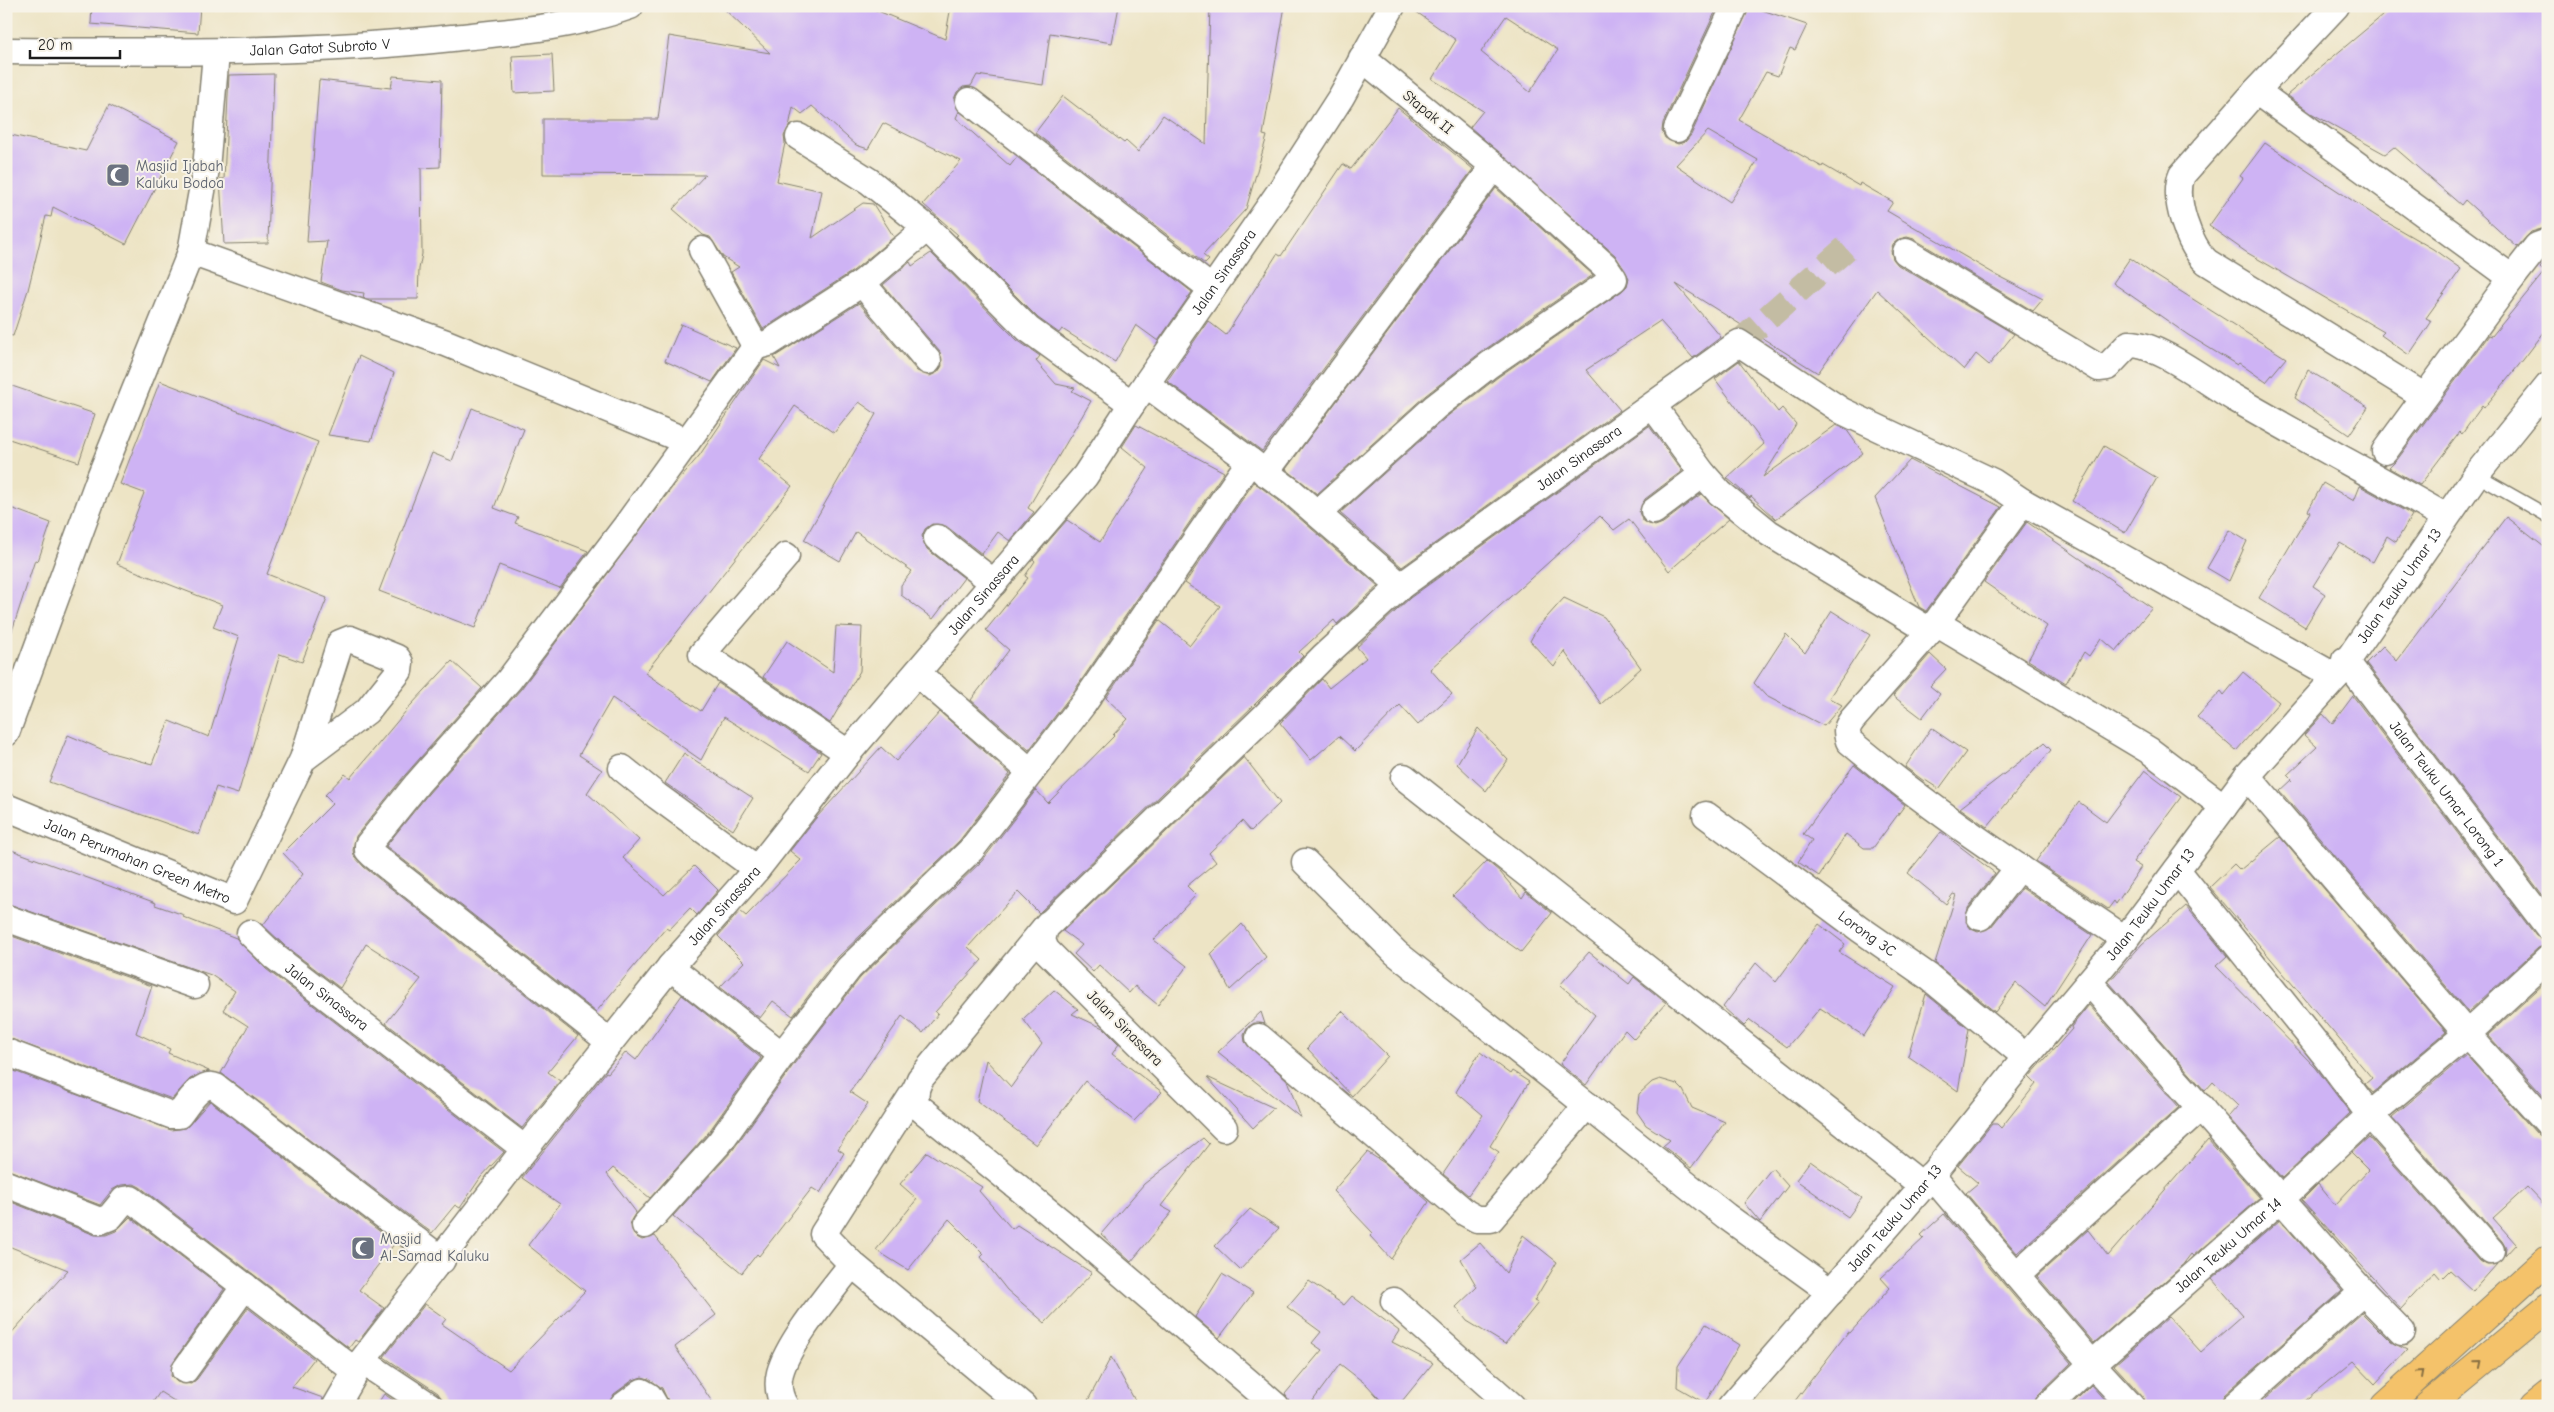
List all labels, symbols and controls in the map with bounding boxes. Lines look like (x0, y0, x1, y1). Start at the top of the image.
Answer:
scale bar (30, 28, 120, 60)
street label: Jalan Gatot Subroto V (249, 35, 391, 59)
text: 20 m (38, 36, 72, 54)
street label: Stapak II (1399, 86, 1457, 138)
place label: Masjid Ijabah Kaluku Bodoa (136, 157, 224, 192)
mosque icon: Masjid Ijabah Kaluku Bodoa (105, 162, 131, 188)
street label: Jalan Sinassara (1188, 226, 1260, 318)
street label: Jalan Sinassara (1533, 421, 1625, 495)
street label: Jalan Teuku Umar 13 (2353, 525, 2445, 647)
street label: Jalan Sinassara (944, 551, 1023, 639)
street label: Jalan Teuku Umar Lorong 1 (2386, 717, 2508, 870)
street label: Jalan Perumahan Green Metro (41, 815, 233, 908)
street label: Jalan Teuku Umar 13 (2102, 845, 2199, 964)
street label: Jalan Sinassara (684, 862, 764, 949)
street label: Lorong 3C (1835, 907, 1899, 960)
street label: Jalan Sinassara (282, 959, 372, 1034)
street label: Jalan Sinassara (1083, 986, 1167, 1070)
street label: Jalan Teuku Umar 13 (1843, 1161, 1946, 1275)
street label: Jalan Teuku Umar 14 (2171, 1194, 2285, 1296)
place label: Masjid Al-Samad Kaluku (380, 1230, 489, 1265)
mosque icon: Masjid Al-Samad Kaluku (350, 1235, 376, 1261)
one-way arrow (2473, 1361, 2482, 1369)
one-way arrow (2415, 1370, 2424, 1379)

